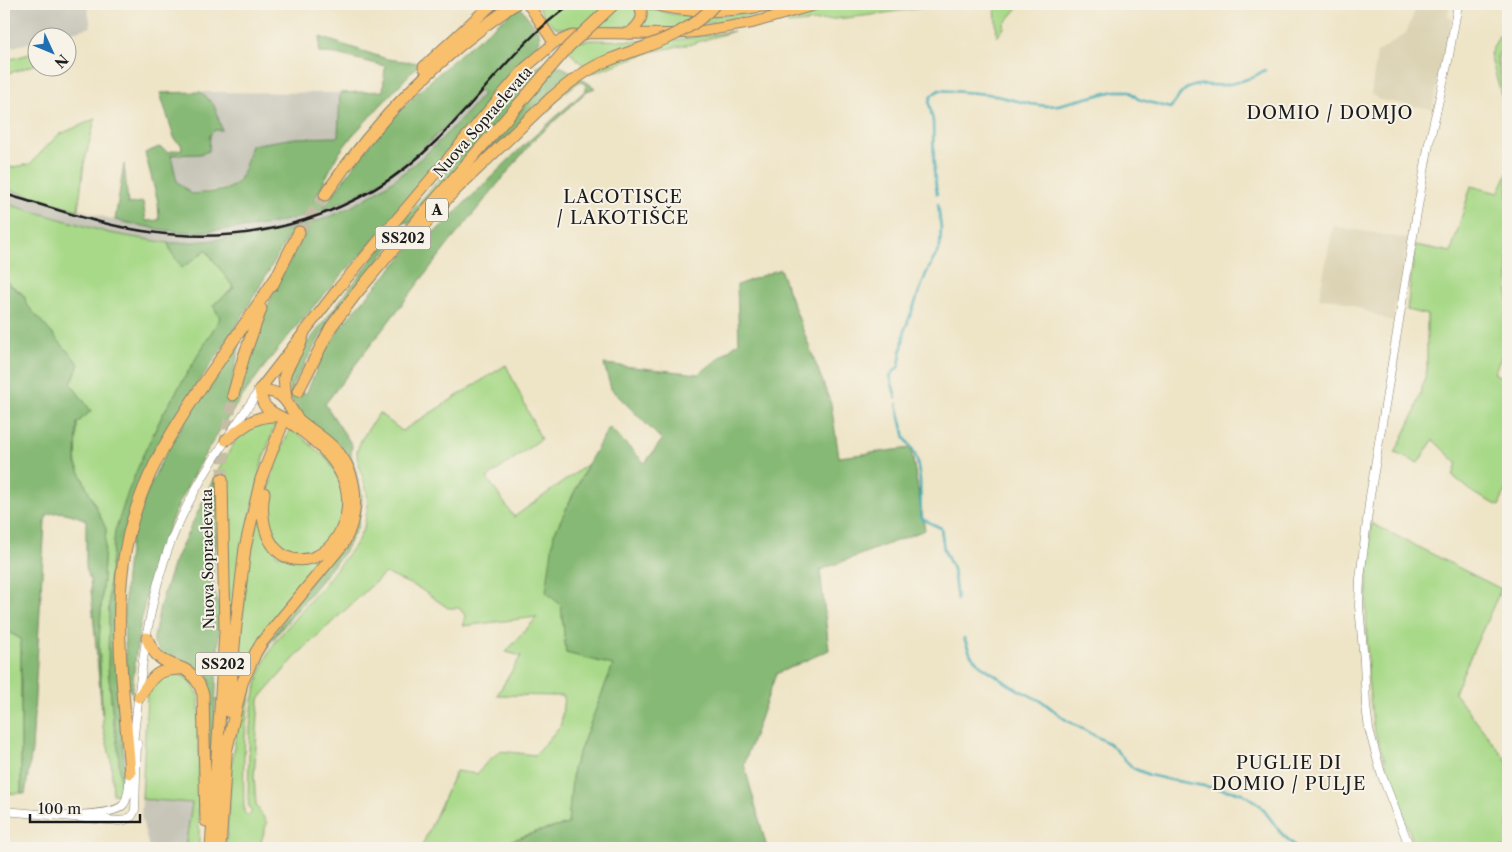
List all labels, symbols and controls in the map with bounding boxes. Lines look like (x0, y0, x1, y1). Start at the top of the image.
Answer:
north arrow (28, 28, 78, 78)
text: N (51, 50, 72, 72)
street label: Nuova Sopraelevata (429, 62, 536, 181)
district label: DOMIO / DOMJO (1246, 102, 1414, 124)
district label: LACOTISCE / LAKOTIŠČE (557, 186, 689, 229)
road number: A (426, 198, 448, 222)
road number: SS202 (376, 227, 430, 250)
street label: Nuova Sopraelevata (197, 488, 218, 630)
road number: SS202 (196, 652, 250, 676)
district label: PUGLIE DI DOMIO / PULJE (1212, 752, 1366, 795)
scale bar (30, 792, 140, 824)
text: 100 m (38, 799, 81, 818)

